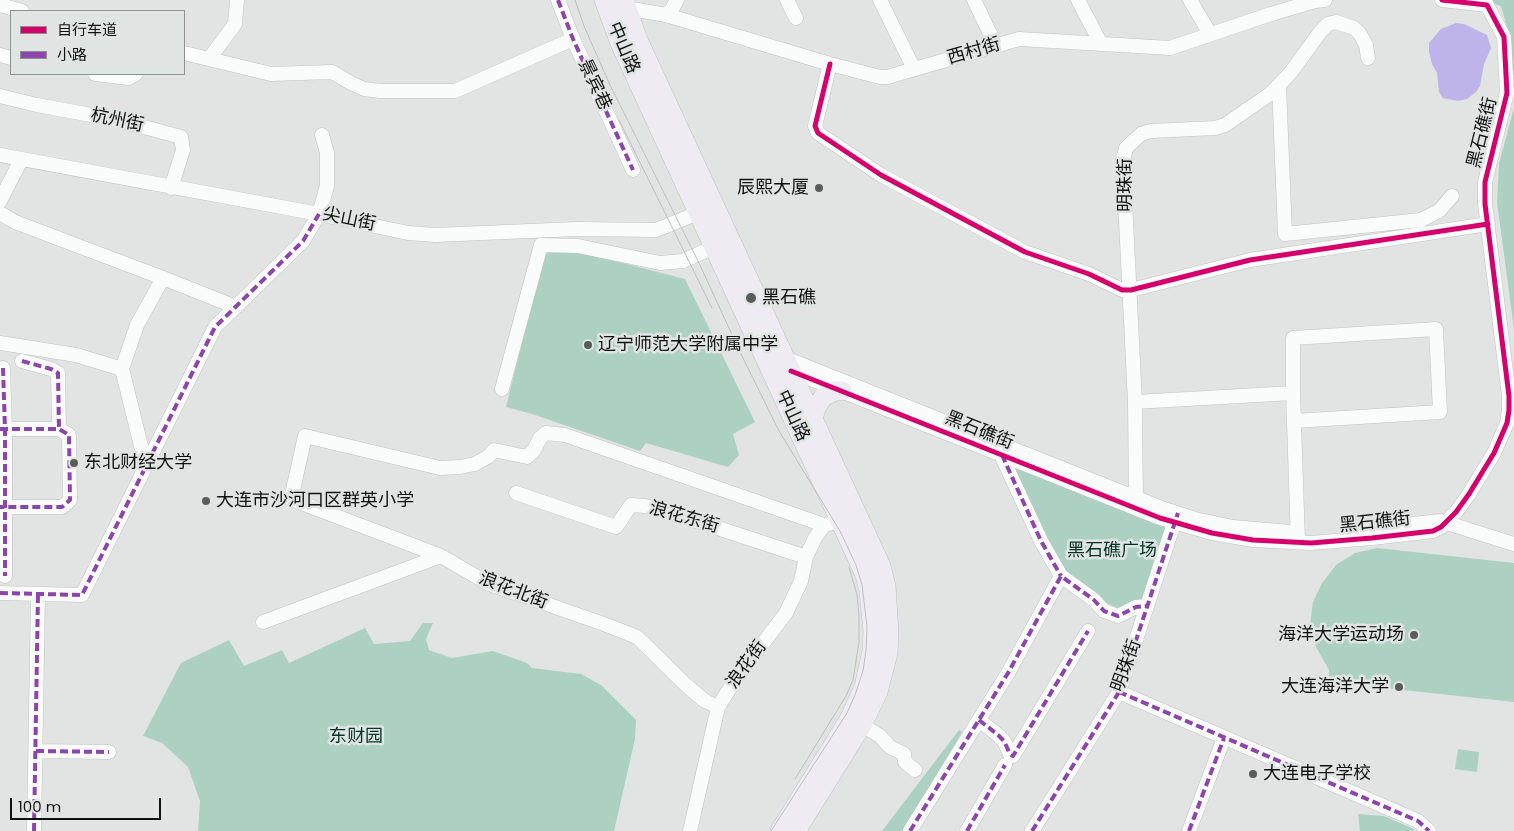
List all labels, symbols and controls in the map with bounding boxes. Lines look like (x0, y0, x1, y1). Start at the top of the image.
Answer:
legend (10, 10, 185, 75)
text: 自行车道 (57, 19, 117, 40)
street label: 中山路 (603, 19, 643, 77)
street label: 西村街 (945, 34, 1003, 70)
text: 小路 (57, 44, 87, 65)
street label: 景宾巷 (573, 56, 615, 114)
street label: 黑石礁街 (1464, 95, 1502, 171)
street label: 杭州街 (88, 105, 146, 137)
street label: 明珠街 (1115, 158, 1137, 212)
place label: 辰熙大厦 (737, 177, 809, 199)
marker: 辰熙大厦 (813, 182, 825, 194)
street label: 尖山街 (320, 204, 378, 236)
place label: 黑石礁 (762, 287, 816, 309)
marker: 黑石礁 (744, 291, 758, 305)
place label: 辽宁师范大学附属中学 (598, 334, 778, 356)
marker: 辽宁师范大学附属中学 (582, 339, 594, 351)
street label: 中山路 (771, 387, 813, 445)
street label: 黑石礁街 (942, 408, 1016, 454)
place label: 东北财经大学 (84, 452, 192, 474)
marker: 东北财经大学 (68, 457, 80, 469)
place label: 大连市沙河口区群英小学 (216, 490, 414, 512)
marker: 大连市沙河口区群英小学 (200, 495, 212, 507)
street label: 浪花东街 (646, 498, 722, 538)
street label: 黑石礁街 (1338, 508, 1412, 538)
park label: 黑石礁广场 (1067, 540, 1157, 562)
street label: 浪花北街 (476, 568, 550, 614)
place label: 海洋大学运动场 (1278, 624, 1404, 646)
marker: 海洋大学运动场 (1408, 629, 1420, 641)
street label: 浪花街 (722, 637, 772, 693)
street label: 明珠街 (1108, 637, 1146, 695)
place label: 大连海洋大学 (1281, 676, 1389, 698)
marker: 大连海洋大学 (1393, 681, 1405, 693)
park label: 东财园 (329, 726, 383, 748)
place label: 大连电子学校 (1263, 763, 1371, 785)
marker: 大连电子学校 (1247, 768, 1259, 780)
scale bar (12, 788, 164, 820)
text: 100 m (18, 796, 61, 817)

